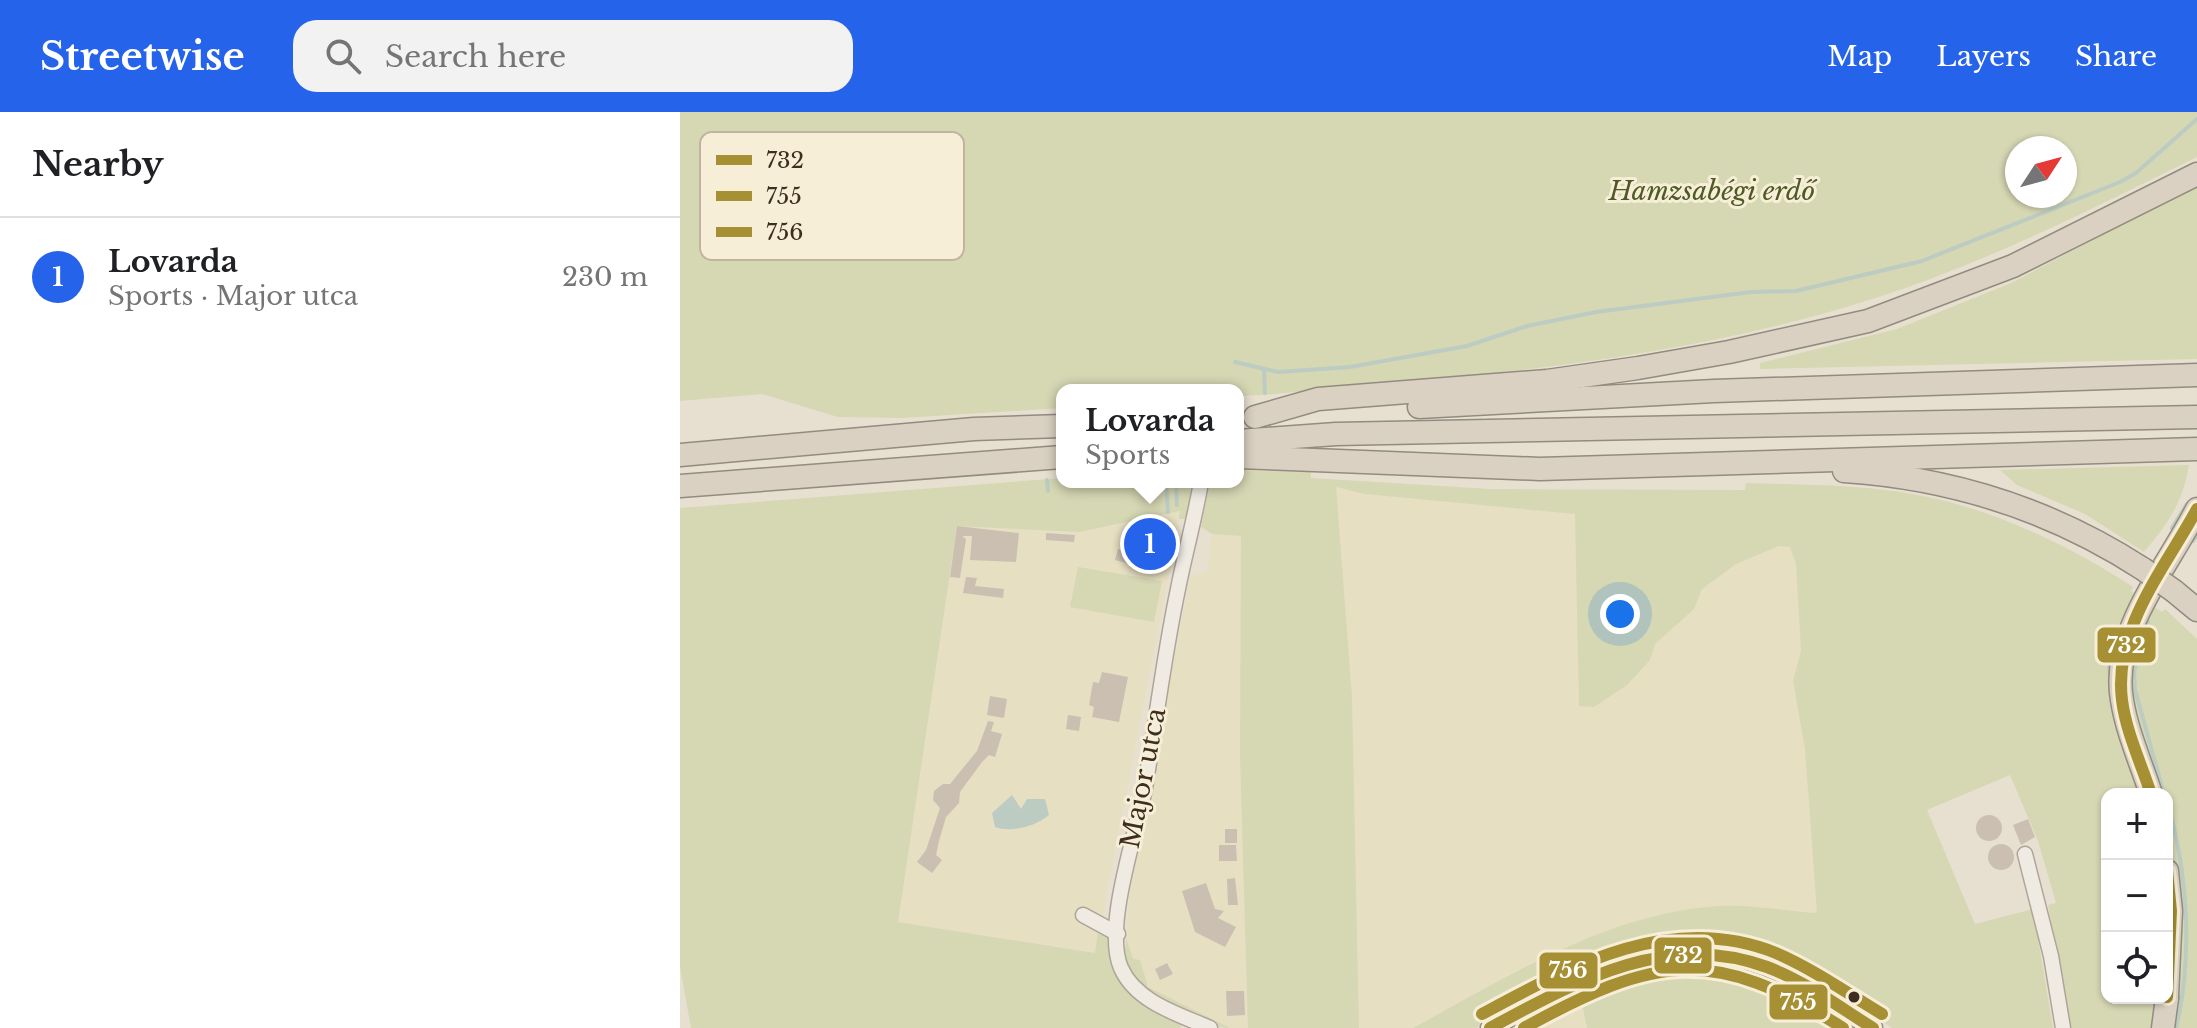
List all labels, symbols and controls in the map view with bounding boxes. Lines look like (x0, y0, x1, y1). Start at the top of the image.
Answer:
search box (293, 20, 853, 92)
text: Streetwise (40, 33, 245, 80)
icon: search (321, 34, 365, 78)
text: Search here (385, 38, 566, 75)
text: Map (1827, 39, 1892, 74)
text: Layers (1936, 39, 2031, 74)
text: Share (2075, 39, 2157, 74)
legend (700, 132, 964, 260)
north arrow (2005, 136, 2077, 208)
text: Nearby (32, 143, 164, 185)
text: 732 (766, 147, 804, 174)
park label: Hamzsabégi erdő (1608, 175, 1818, 207)
text: 755 (766, 183, 802, 210)
text: 756 (766, 219, 803, 246)
text: Lovarda (108, 243, 238, 280)
text: 1 (52, 261, 64, 293)
text: 230 m (562, 261, 648, 293)
text: Sports · Major utca (108, 280, 358, 312)
popup (1056, 384, 1244, 488)
text: Lovarda (1085, 402, 1215, 439)
text: Sports (1085, 439, 1170, 471)
pin: 1 (1124, 514, 1176, 574)
your location (1600, 594, 1640, 634)
line badge: 732 (2096, 626, 2157, 664)
text: 732 (2106, 632, 2146, 659)
street label: Major utca (1114, 704, 1172, 851)
map controls (2101, 788, 2173, 1004)
button: + (2101, 788, 2173, 860)
button: − (2101, 860, 2173, 932)
button: locate (2101, 932, 2173, 1004)
line badge: 732 (1653, 936, 1713, 975)
text: 732 (1663, 942, 1703, 969)
line badge: 756 (1538, 951, 1599, 990)
text: 756 (1549, 957, 1587, 984)
line badge: 755 (1768, 983, 1829, 1021)
text: 755 (1779, 989, 1817, 1016)
unlabelled marker (1846, 989, 1862, 1005)

